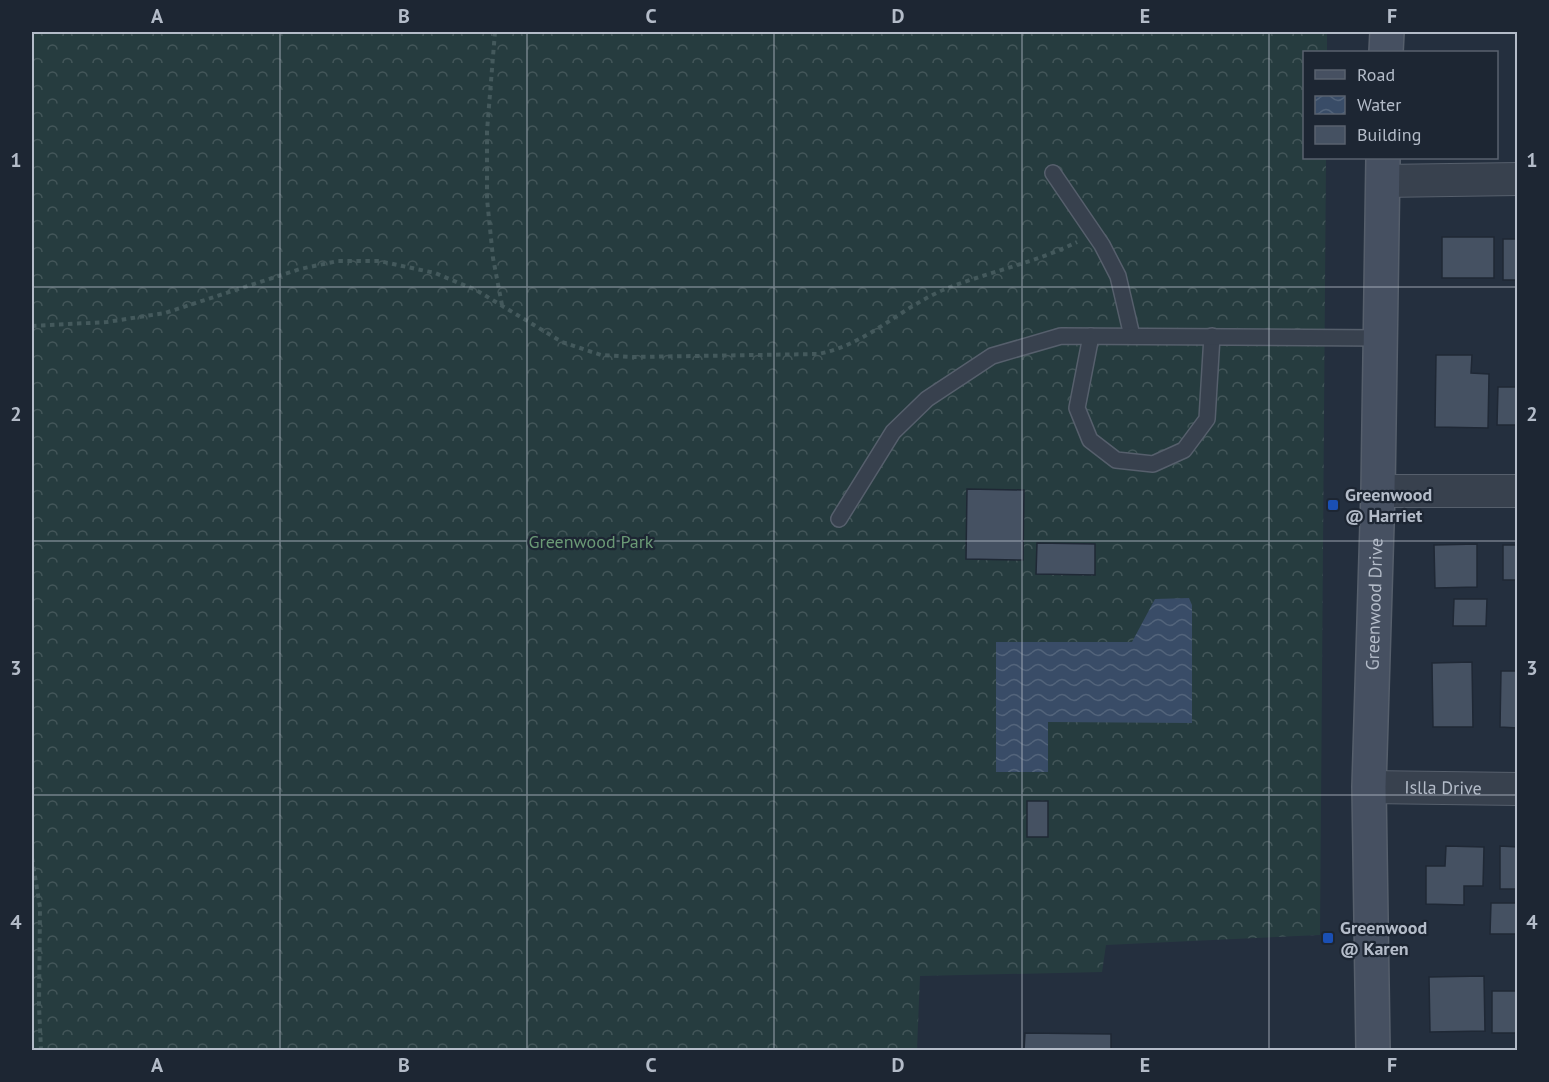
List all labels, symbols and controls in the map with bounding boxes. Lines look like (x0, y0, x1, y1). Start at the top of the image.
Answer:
text: A (151, 3, 164, 29)
text: B (398, 3, 410, 29)
text: C (645, 3, 657, 29)
text: D (892, 3, 905, 29)
text: E (1140, 3, 1150, 29)
text: F (1387, 3, 1397, 29)
legend (1303, 51, 1498, 159)
text: Road (1357, 63, 1395, 86)
text: Water (1357, 93, 1401, 116)
text: Building (1357, 123, 1421, 146)
text: 1 (10, 147, 22, 173)
text: 1 (1526, 147, 1538, 173)
text: 2 (10, 401, 22, 427)
text: 2 (1526, 401, 1538, 427)
place label: Greenwood @ Harriet (1345, 483, 1432, 527)
marker: Greenwood @ Harriet (1326, 498, 1340, 512)
park label: Greenwood Park (529, 530, 654, 553)
street label: Greenwood Drive (1361, 538, 1388, 671)
text: 3 (10, 655, 22, 681)
text: 3 (1526, 655, 1538, 681)
street label: Islla Drive (1404, 775, 1482, 800)
text: 4 (10, 909, 22, 935)
text: 4 (1526, 909, 1538, 935)
place label: Greenwood @ Karen (1340, 916, 1427, 960)
marker: Greenwood @ Karen (1321, 931, 1335, 945)
text: A (151, 1052, 164, 1078)
text: B (398, 1052, 410, 1078)
text: C (645, 1052, 657, 1078)
text: D (892, 1052, 905, 1078)
text: E (1140, 1052, 1150, 1078)
text: F (1387, 1052, 1397, 1078)

